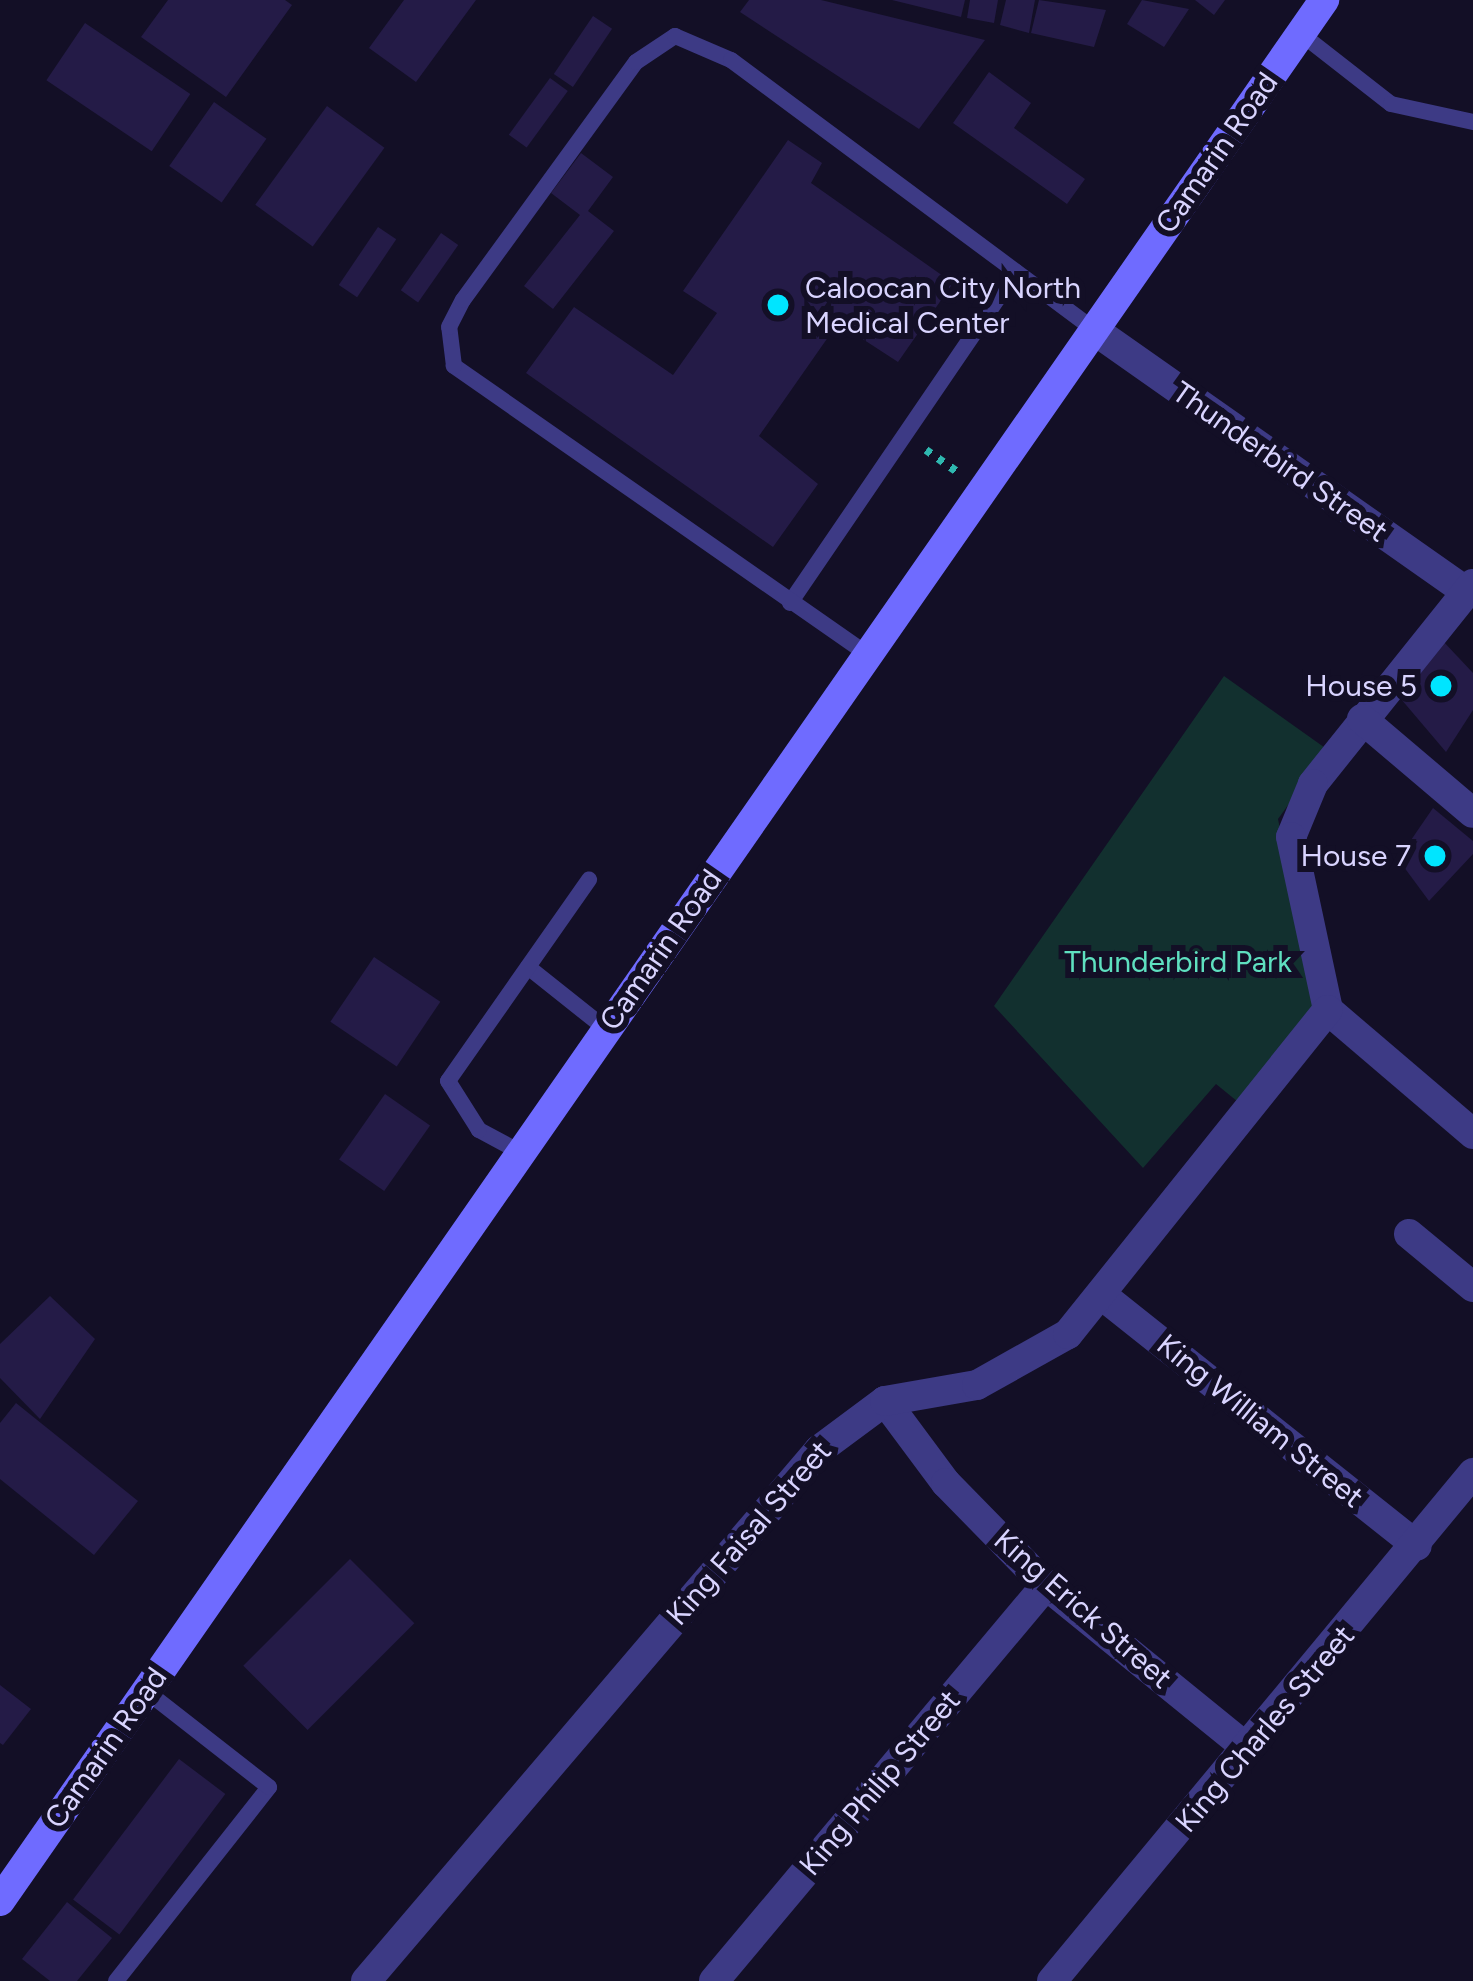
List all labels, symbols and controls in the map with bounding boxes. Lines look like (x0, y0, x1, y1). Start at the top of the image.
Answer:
street label: Camarin Road (1148, 66, 1286, 240)
place label: Caloocan City North Medical Center (805, 270, 1081, 340)
marker: Caloocan City North Medical Center (762, 289, 794, 321)
street label: Thunderbird Street (1165, 374, 1395, 550)
place label: House 5 (1305, 668, 1417, 704)
marker: House 5 (1428, 673, 1454, 699)
place label: House 7 (1300, 838, 1411, 874)
marker: House 7 (1422, 843, 1448, 869)
street label: Camarin Road (592, 863, 730, 1037)
park label: Thunderbird Park (1064, 944, 1292, 980)
street label: King William Street (1150, 1327, 1370, 1515)
street label: King Faisal Street (659, 1433, 839, 1633)
street label: King Erick Street (987, 1522, 1179, 1696)
street label: King Charles Street (1168, 1618, 1362, 1840)
street label: Camarin Road (37, 1661, 175, 1835)
street label: King Philip Street (792, 1683, 968, 1883)

